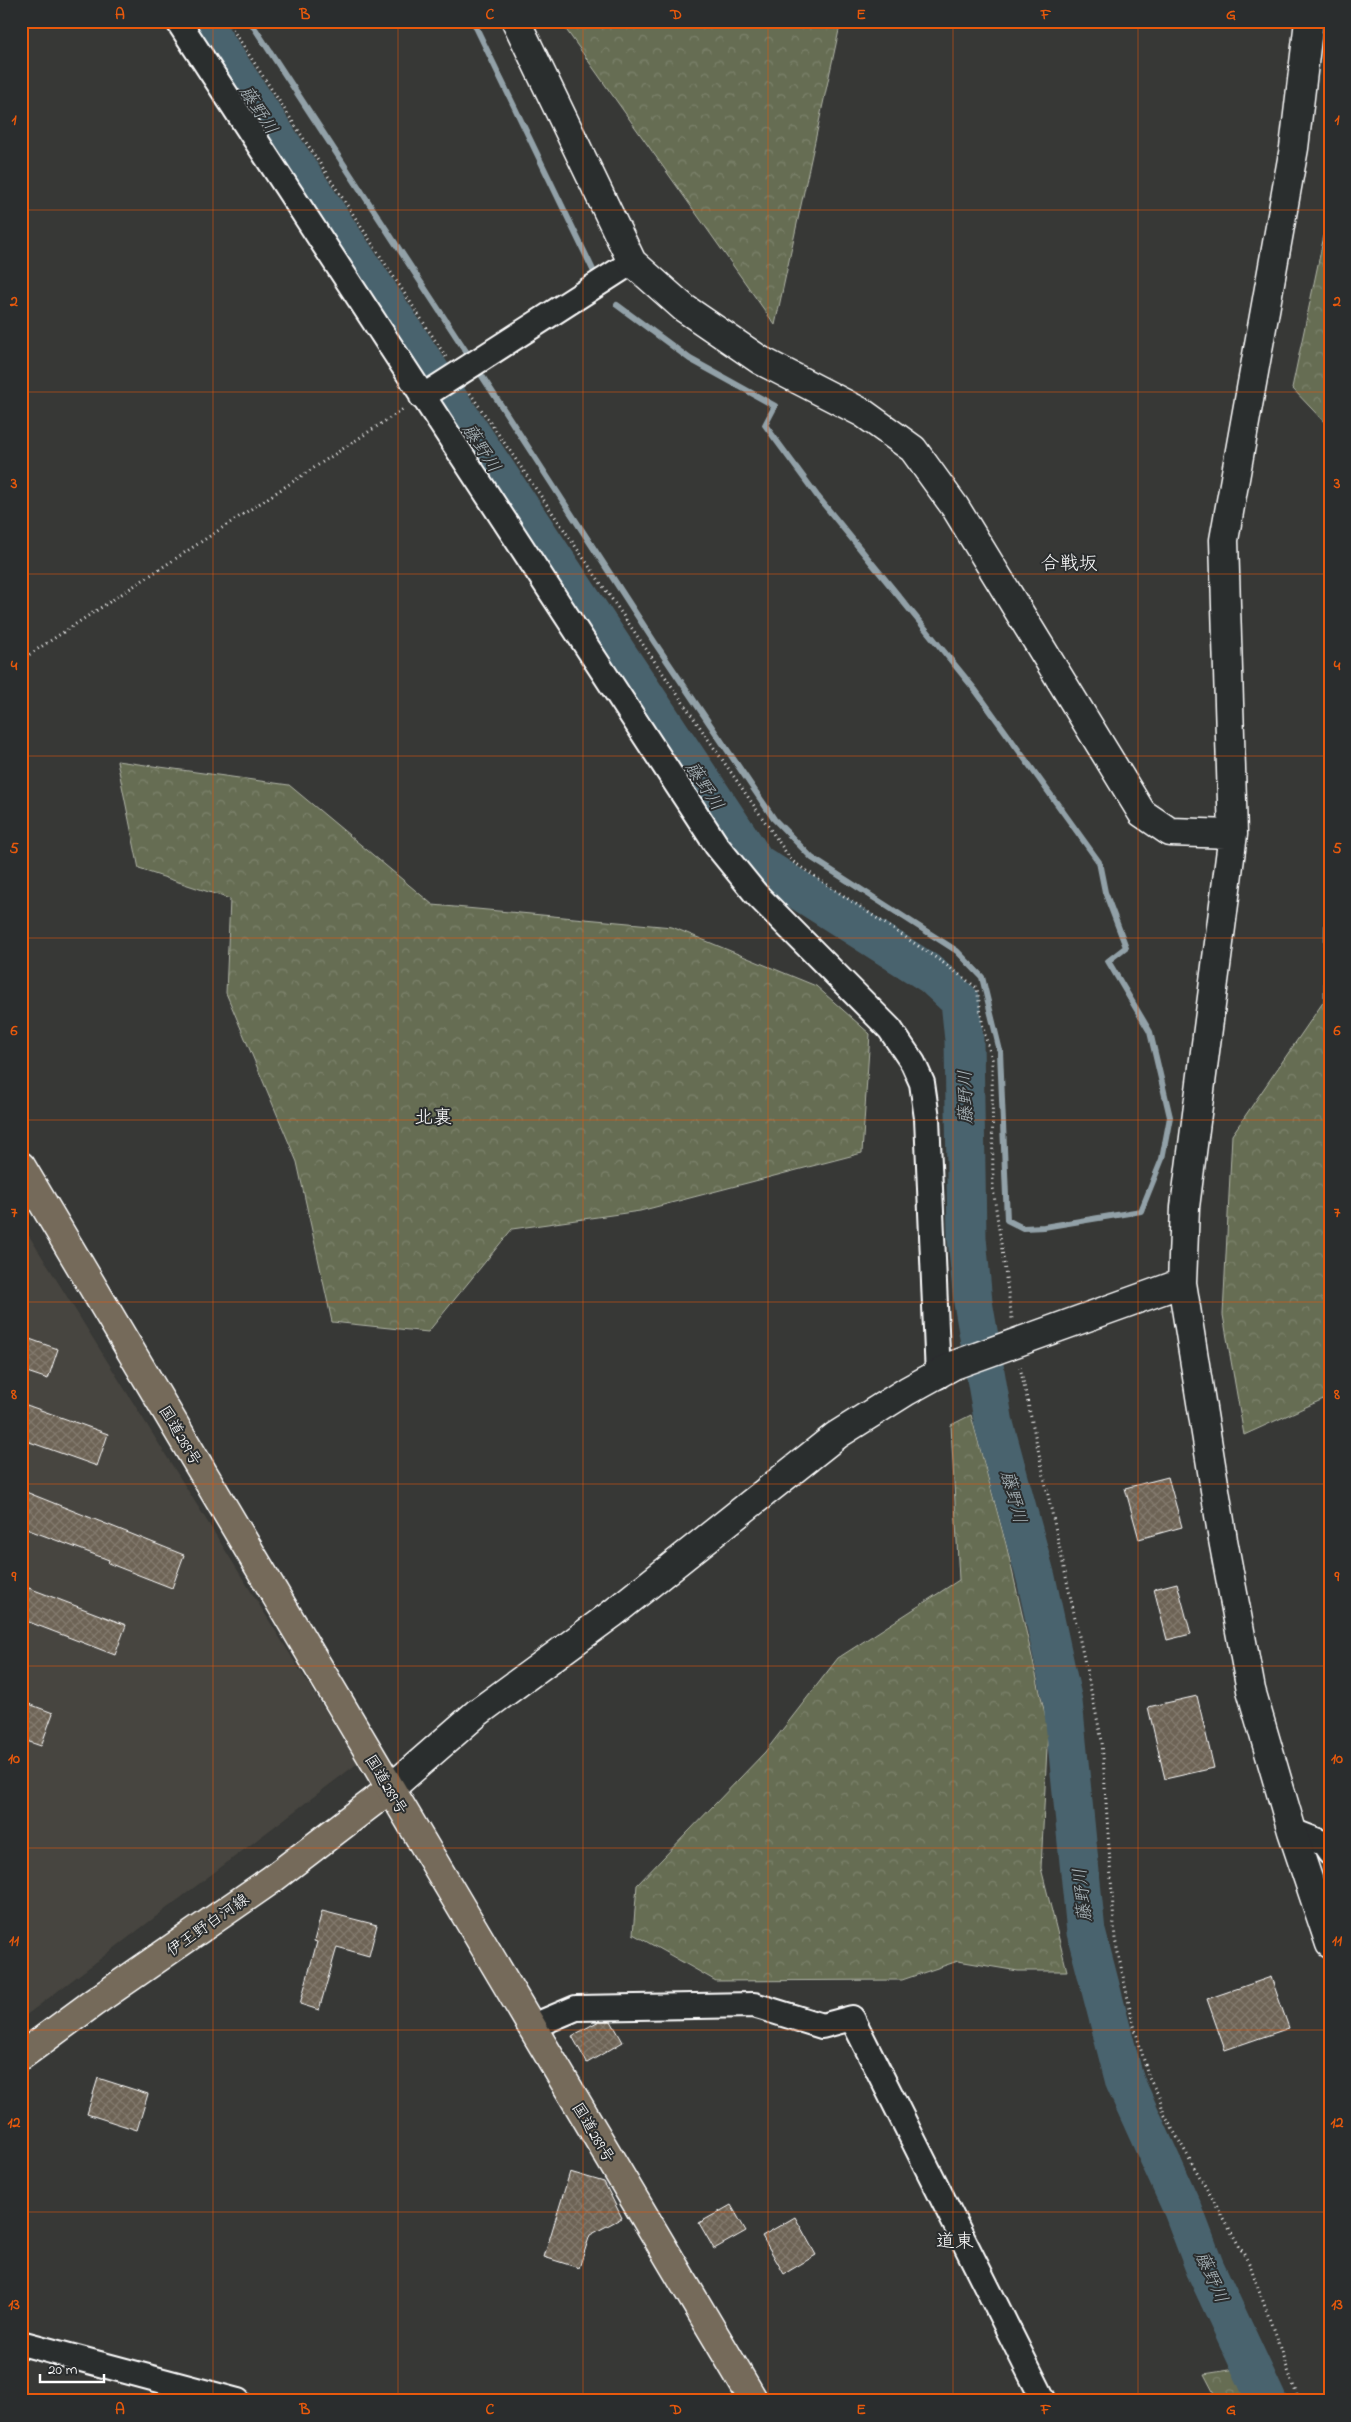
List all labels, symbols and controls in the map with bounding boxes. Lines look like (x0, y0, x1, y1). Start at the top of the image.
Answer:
text: A (115, 3, 125, 27)
text: B (299, 3, 311, 27)
text: C (486, 3, 495, 27)
text: D (669, 3, 682, 27)
text: E (856, 3, 866, 27)
text: F (1040, 3, 1052, 27)
text: G (1226, 3, 1236, 27)
water label: 藤野川 (232, 81, 283, 141)
text: 1 (11, 108, 17, 132)
text: 1 (1334, 108, 1340, 132)
text: 2 (9, 290, 18, 314)
text: 2 (1332, 290, 1341, 314)
water label: 藤野川 (455, 419, 506, 479)
text: 3 (10, 472, 18, 496)
text: 3 (1333, 472, 1341, 496)
district label: 合戦坂 (1040, 551, 1098, 578)
text: 4 (10, 654, 18, 678)
text: 4 (1333, 654, 1341, 678)
water label: 藤野川 (678, 757, 729, 817)
text: 5 (9, 837, 19, 861)
text: 5 (1332, 837, 1342, 861)
text: 6 (9, 1019, 18, 1043)
text: 6 (1332, 1019, 1341, 1043)
water label: 藤野川 (954, 1070, 980, 1124)
district label: 北裏 (414, 1105, 452, 1132)
text: 7 (11, 1201, 18, 1225)
text: 7 (1334, 1201, 1341, 1225)
text: 8 (10, 1383, 17, 1407)
text: 8 (1333, 1383, 1340, 1407)
street label: 国道289号 (152, 1401, 207, 1471)
water label: 藤野川 (993, 1468, 1032, 1527)
text: 9 (11, 1565, 17, 1589)
text: 9 (1334, 1565, 1340, 1589)
text: 10 (8, 1747, 20, 1771)
text: 10 (1331, 1747, 1343, 1771)
street label: 国道289号 (358, 1750, 413, 1820)
water label: 藤野川 (1068, 1867, 1100, 1923)
street label: 伊王野白河線 (162, 1888, 254, 1963)
text: 11 (9, 1929, 20, 1953)
text: 11 (1332, 1929, 1343, 1953)
street label: 国道289号 (565, 2098, 620, 2168)
text: 12 (7, 2111, 21, 2135)
text: 12 (1330, 2111, 1344, 2135)
district label: 道東 (936, 2229, 974, 2256)
water label: 藤野川 (1187, 2248, 1233, 2308)
text: 13 (8, 2293, 20, 2317)
text: 13 (1331, 2293, 1343, 2317)
scale bar (40, 2352, 104, 2384)
text: 20 m (48, 2359, 78, 2381)
text: A (115, 2398, 125, 2422)
text: B (299, 2398, 311, 2422)
text: C (486, 2398, 495, 2422)
text: D (669, 2398, 682, 2422)
text: E (856, 2398, 866, 2422)
text: F (1040, 2398, 1052, 2422)
text: G (1226, 2398, 1236, 2422)

